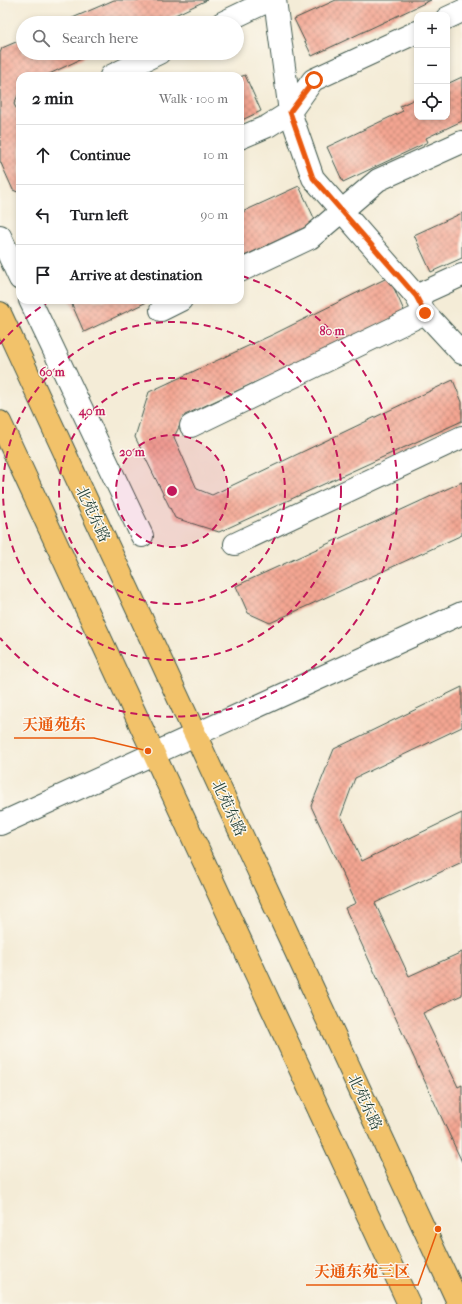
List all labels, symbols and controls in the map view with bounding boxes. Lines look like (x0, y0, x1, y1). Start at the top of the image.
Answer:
map controls (414, 12, 450, 120)
button: + (414, 12, 450, 48)
search box (16, 16, 244, 60)
icon: search (30, 27, 52, 49)
text: Search here (62, 29, 138, 47)
button: − (414, 48, 450, 84)
route start (305, 71, 323, 89)
button: locate (414, 84, 450, 120)
text: 2 min (32, 88, 73, 108)
text: Walk · 100 m (159, 91, 228, 106)
icon: ahead (32, 144, 54, 166)
text: Continue (70, 146, 130, 164)
text: 10 m (203, 147, 228, 162)
icon: left (32, 204, 54, 226)
text: Turn left (70, 206, 128, 224)
text: 90 m (200, 207, 228, 222)
icon: arrive (32, 264, 54, 286)
text: Arrive at destination (70, 266, 202, 284)
route end (416, 304, 434, 322)
text: 80 m (319, 324, 346, 338)
text: 60 m (39, 365, 66, 379)
text: 40 m (78, 404, 106, 419)
text: 20 m (119, 445, 146, 459)
street label: 北苑东路 (72, 483, 114, 545)
centre of rings (165, 484, 179, 498)
callout: 天通苑东 (14, 710, 94, 738)
text: 天通苑东 (22, 715, 86, 734)
street label: 北苑东路 (208, 777, 250, 839)
street label: 北苑东路 (344, 1071, 386, 1133)
callout: 天通东苑三区 (306, 1257, 418, 1285)
text: 天通东苑三区 (314, 1262, 410, 1281)

